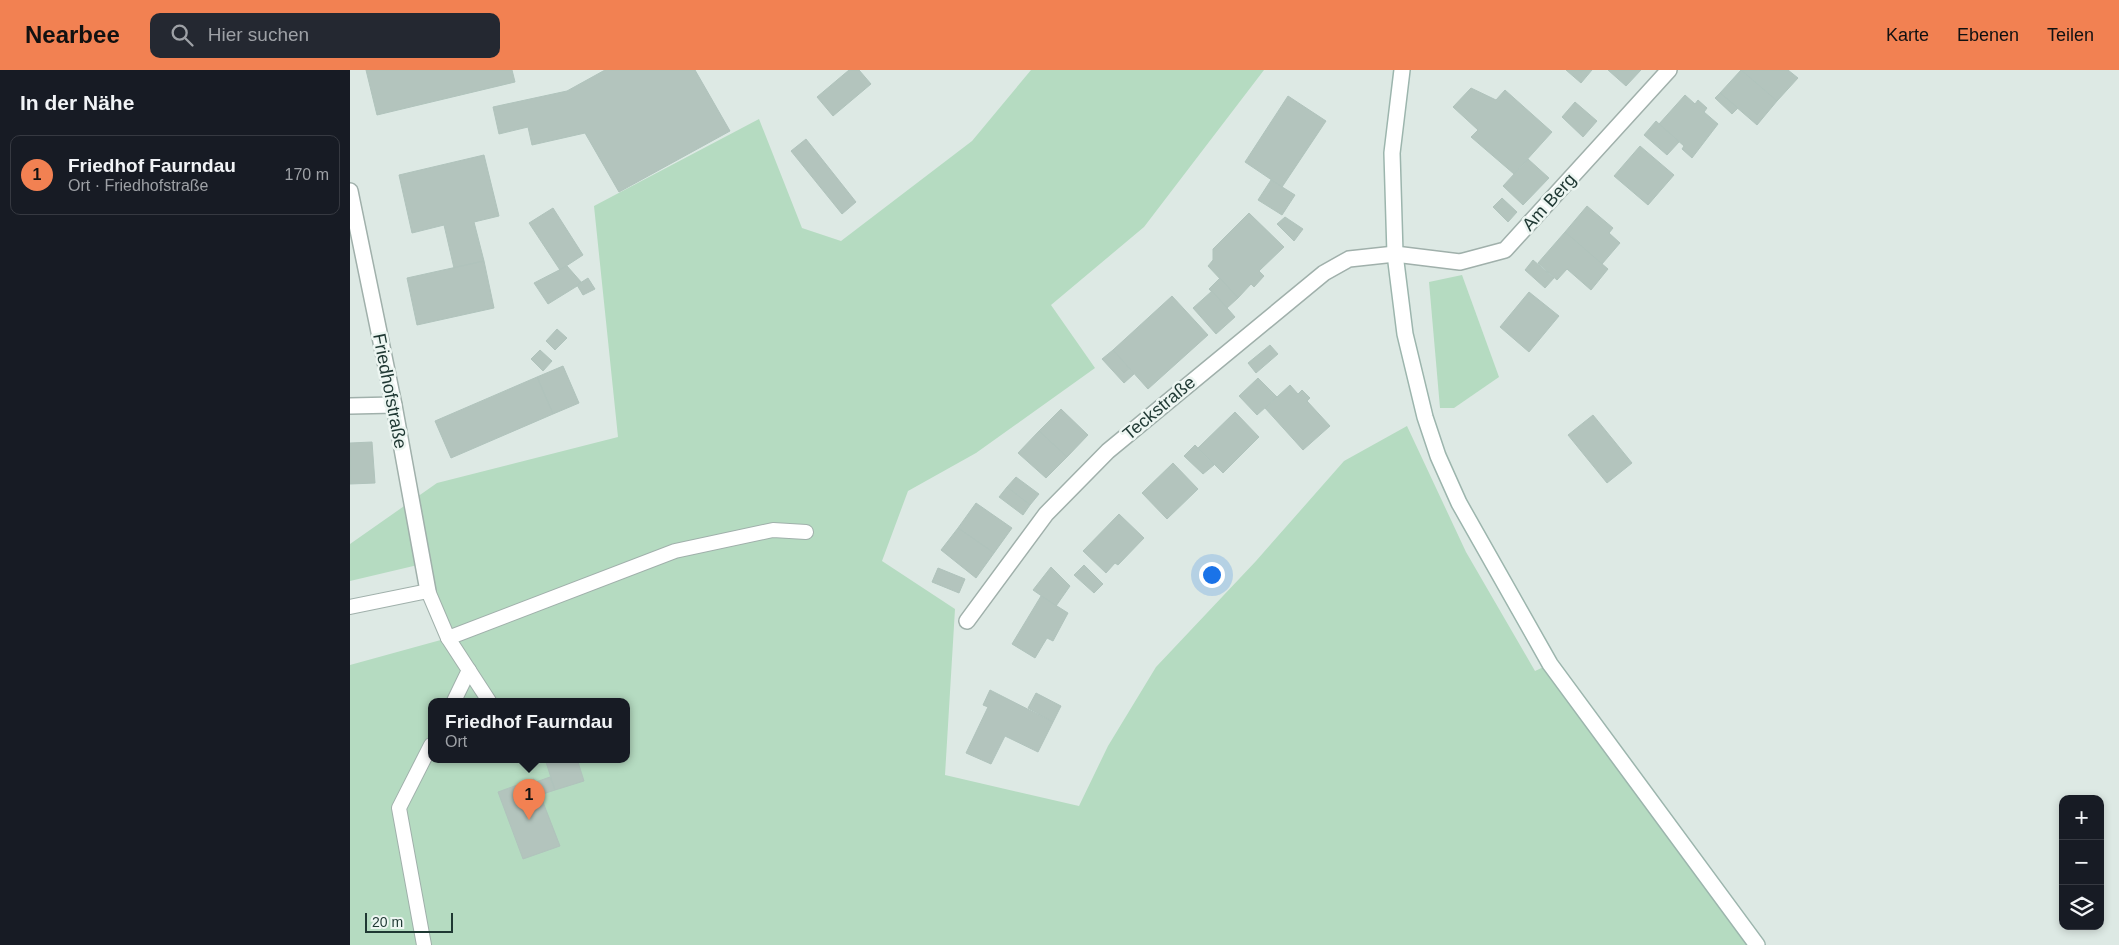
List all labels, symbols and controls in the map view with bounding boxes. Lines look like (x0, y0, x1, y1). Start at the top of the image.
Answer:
search box (150, 13, 500, 58)
text: Nearbee (25, 21, 120, 48)
icon: search (168, 21, 196, 49)
text: Hier suchen (208, 24, 309, 45)
text: Karte (1886, 25, 1929, 45)
text: Ebenen (1957, 25, 2019, 45)
text: Teilen (2047, 25, 2094, 45)
text: In der Nähe (20, 91, 134, 114)
text: Friedhof Faurndau (68, 155, 236, 176)
text: 1 (33, 166, 41, 183)
text: 170 m (285, 166, 329, 183)
street label: Am Berg (1518, 169, 1580, 235)
text: Ort · Friedhofstraße (68, 177, 208, 194)
street label: Friedhofstraße (369, 332, 411, 450)
street label: Teckstraße (1119, 372, 1199, 444)
your location (1199, 562, 1225, 588)
popup (428, 698, 630, 763)
text: Friedhof Faurndau (445, 711, 613, 732)
text: Ort (445, 733, 467, 750)
pin: 1 (513, 779, 545, 820)
map controls (2059, 795, 2104, 930)
button: + (2059, 795, 2104, 840)
button: − (2059, 840, 2104, 885)
button: layers (2059, 885, 2104, 930)
scale bar (365, 910, 452, 933)
text: 20 m (372, 914, 403, 930)

